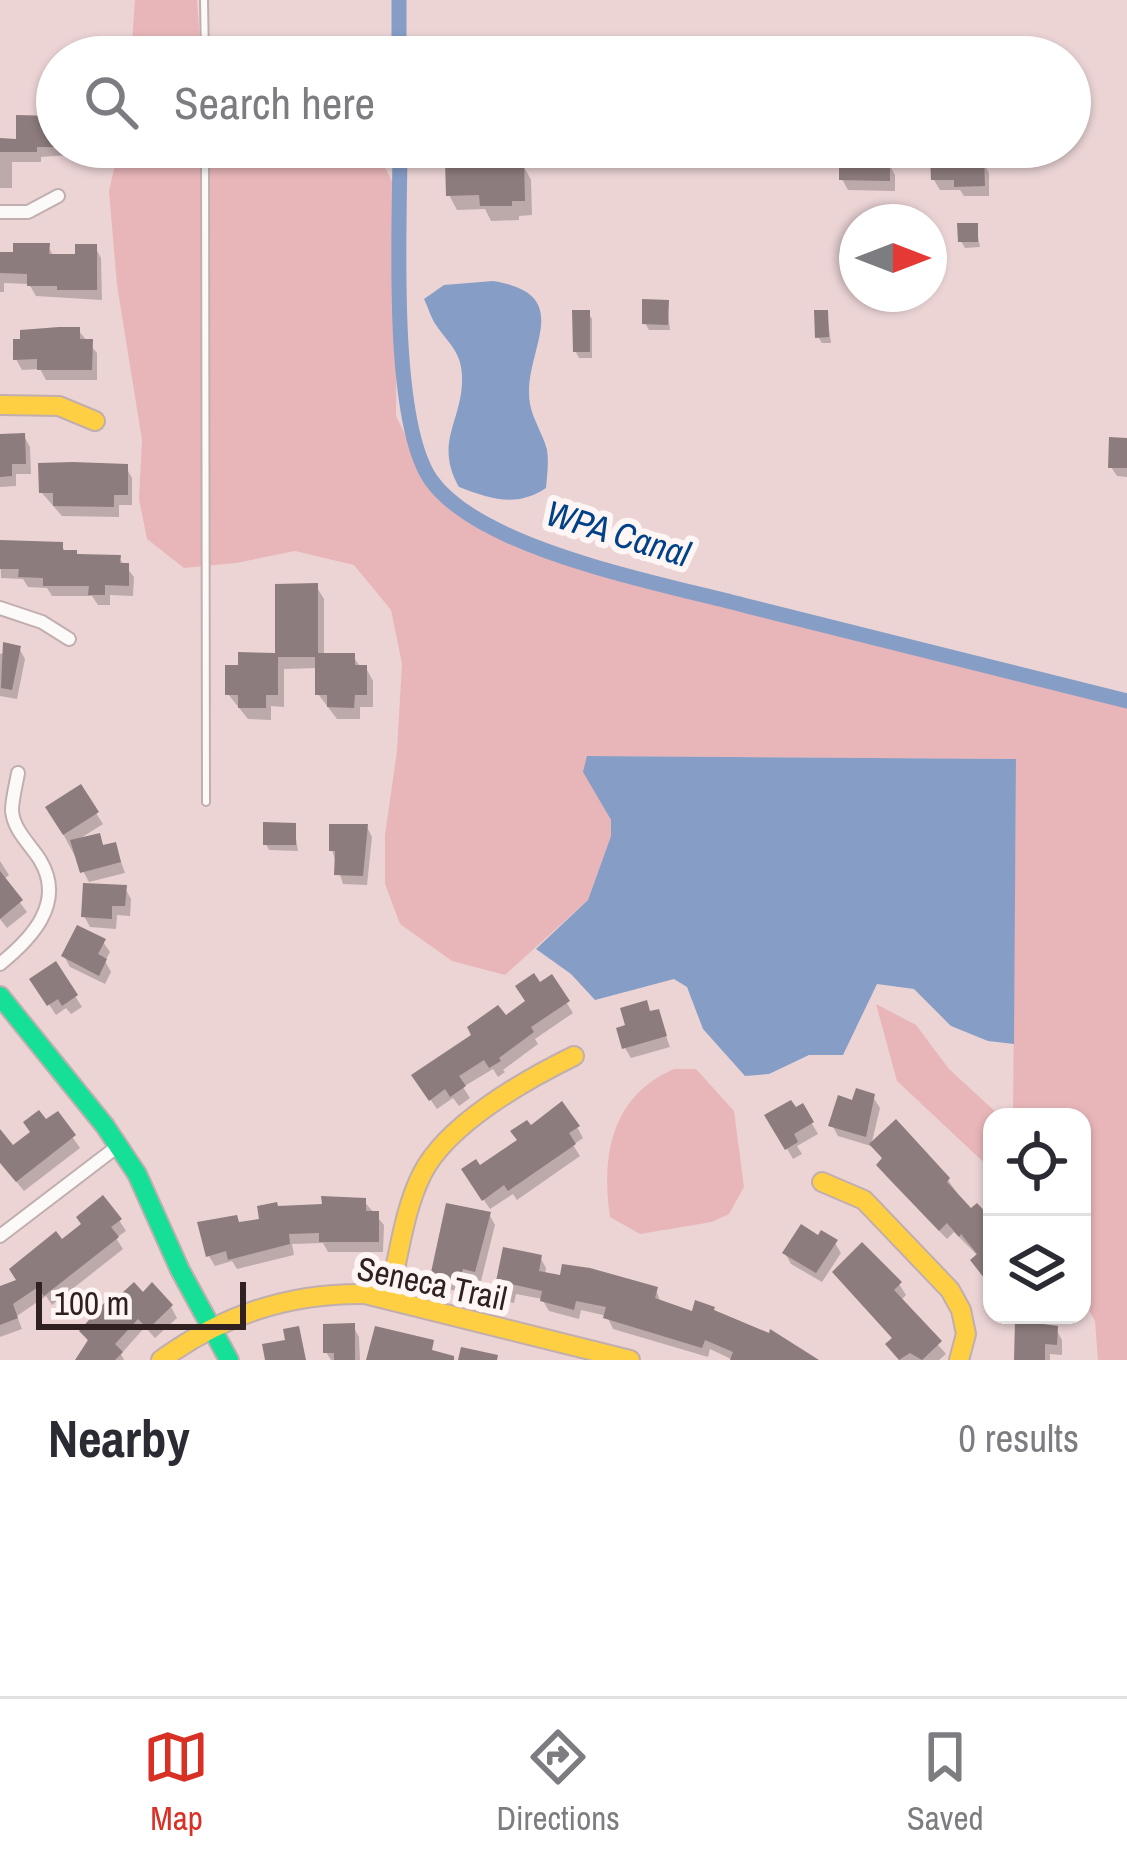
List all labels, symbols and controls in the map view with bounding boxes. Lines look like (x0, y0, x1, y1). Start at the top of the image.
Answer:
search box (36, 36, 1091, 168)
icon: search (78, 69, 144, 135)
text: Search here (174, 72, 375, 133)
north arrow (839, 204, 947, 312)
water label: WPA Canal (540, 488, 697, 578)
map controls (983, 1108, 1091, 1324)
button: locate (983, 1108, 1091, 1216)
button: layers (983, 1216, 1091, 1324)
street label: Seneca Trail (353, 1246, 511, 1320)
scale bar (36, 1276, 246, 1329)
text: 100 m (54, 1281, 129, 1325)
text: Nearby (48, 1404, 190, 1473)
text: 0 results (958, 1412, 1079, 1464)
tab: Map (143, 1724, 209, 1840)
tab: Directions (496, 1724, 620, 1840)
tab: Saved (907, 1724, 983, 1840)

